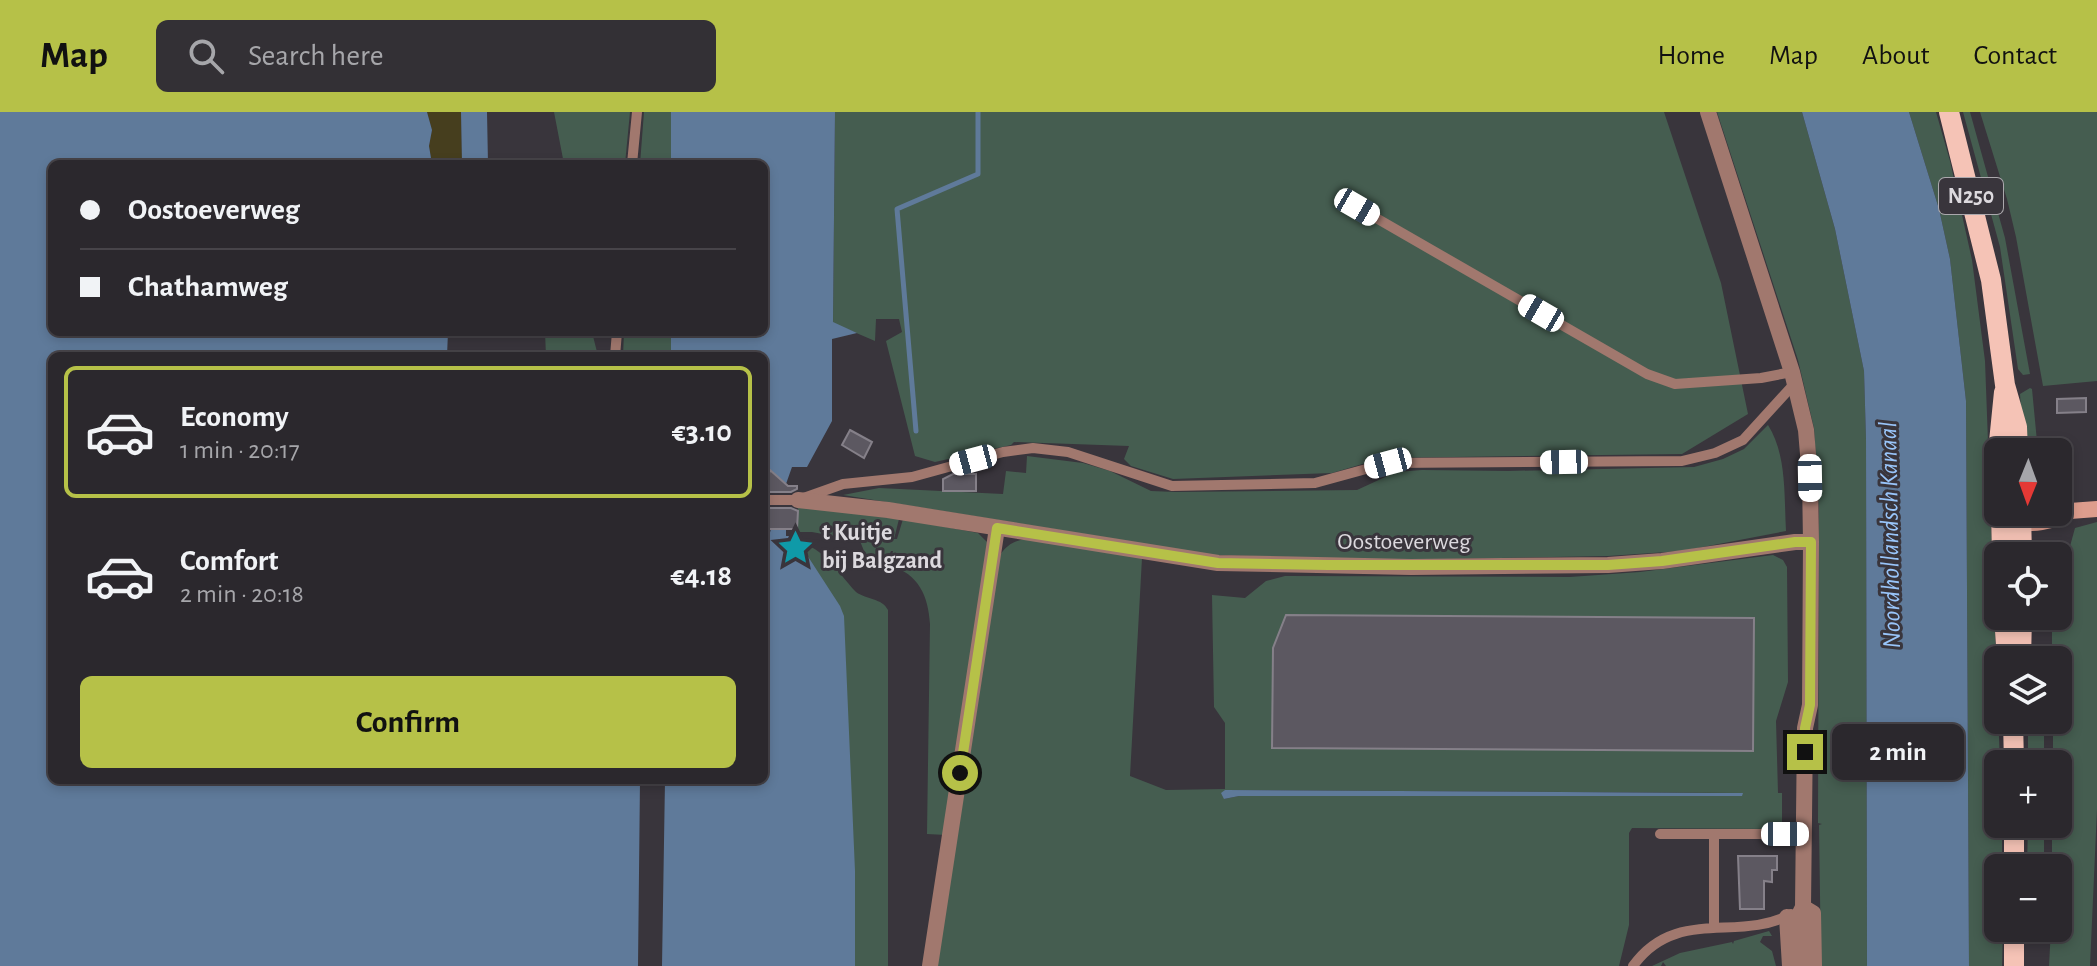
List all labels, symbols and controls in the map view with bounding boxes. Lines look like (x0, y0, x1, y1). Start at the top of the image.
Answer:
search box (156, 20, 716, 92)
icon: search (184, 34, 228, 78)
text: Map (40, 37, 108, 75)
text: Search here (248, 41, 384, 71)
text: Home (1658, 42, 1725, 70)
text: Map (1769, 42, 1818, 70)
text: About (1862, 42, 1930, 70)
text: Contact (1974, 42, 2057, 70)
road number: N250 (1939, 178, 2003, 214)
car (1330, 185, 1384, 229)
text: Oostoeverweg (128, 195, 300, 225)
text: Chathamweg (128, 272, 288, 302)
car (1514, 291, 1568, 335)
icon: car (84, 396, 156, 468)
text: Economy (180, 402, 289, 432)
text: €3.10 (672, 417, 732, 447)
water label: Noordhollandsch Kanaal (1875, 421, 1905, 649)
text: 1 min · 20:17 (180, 437, 300, 463)
north arrow (1984, 438, 2072, 526)
map controls (1984, 438, 2072, 942)
car (947, 442, 999, 478)
car (1362, 445, 1414, 481)
car (1540, 450, 1588, 474)
car (1798, 454, 1822, 502)
place label: t Kuitje bij Balgzand (822, 521, 943, 573)
place icon: t Kuitje bij Balgzand (777, 528, 815, 566)
street label: Oostoeverweg (1337, 530, 1471, 554)
icon: car (84, 540, 156, 612)
button: locate (1984, 542, 2072, 630)
text: Comfort (180, 546, 279, 576)
text: €4.18 (670, 561, 732, 591)
text: 2 min · 20:18 (180, 581, 304, 607)
button: layers (1984, 646, 2072, 734)
button: Confirm (80, 676, 736, 768)
callout: 2 min (1833, 724, 1965, 780)
route end (1787, 734, 1823, 770)
text: 2 min (1869, 739, 1927, 765)
button: + (1984, 750, 2072, 838)
route start (942, 755, 978, 791)
car (1761, 822, 1809, 846)
button: − (1984, 854, 2072, 942)

